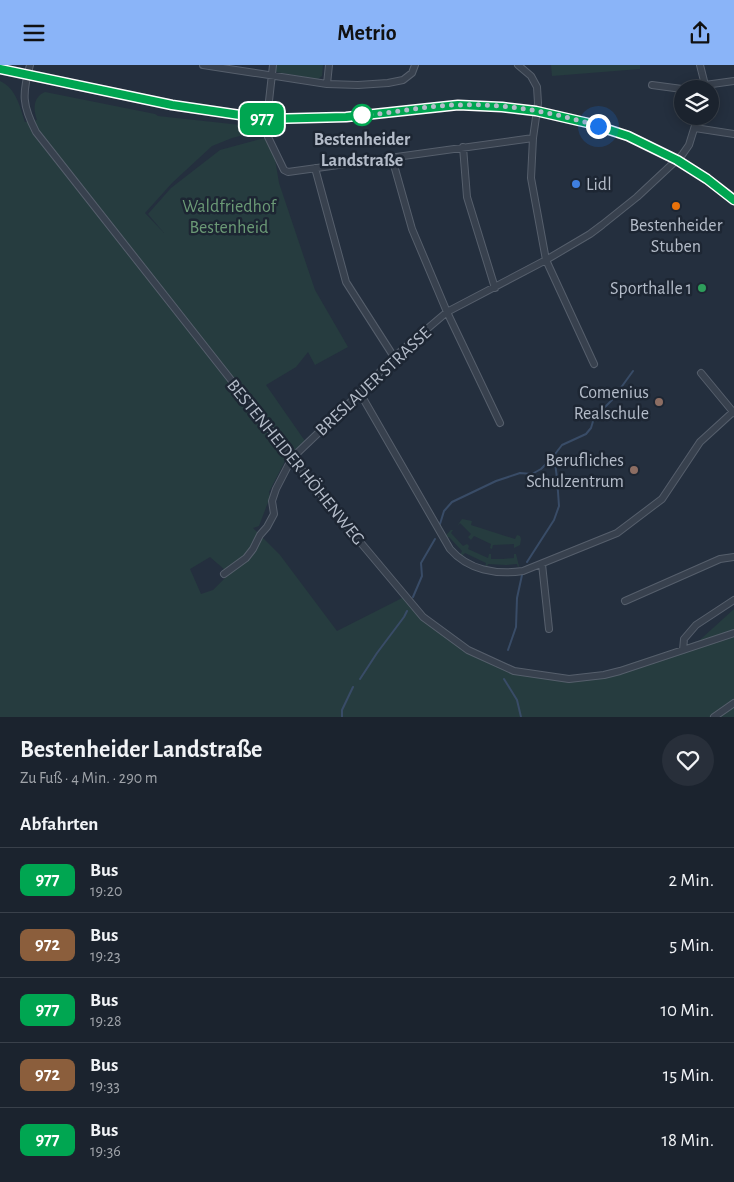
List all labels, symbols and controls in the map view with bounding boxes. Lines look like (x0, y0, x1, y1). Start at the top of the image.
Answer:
icon: menu (20, 19, 48, 47)
icon: share (686, 19, 714, 47)
text: Metrio (337, 22, 397, 44)
map controls (674, 80, 719, 125)
button: layers (674, 80, 719, 125)
line badge: 977 (233, 103, 291, 135)
marker: Bestenheider Landstraße (351, 104, 373, 126)
text: 977 (250, 110, 274, 128)
your location (586, 114, 611, 139)
place label: Bestenheider Landstraße (314, 131, 411, 170)
place label: Lidl (586, 176, 612, 194)
marker: Lidl (570, 178, 582, 190)
park label: Waldfriedhof Bestenheid (182, 198, 277, 237)
marker: Bestenheider Stuben (670, 200, 682, 212)
place label: Bestenheider Stuben (630, 217, 723, 256)
place label: Sporthalle 1 (610, 280, 692, 298)
marker: Sporthalle 1 (696, 282, 708, 294)
street label: BRESLAUER STRASSE (313, 324, 435, 440)
street label: BESTENHEIDER HÖHENWEG (223, 375, 369, 549)
place label: Comenius Realschule (574, 384, 649, 423)
marker: Comenius Realschule (653, 396, 665, 408)
place label: Berufliches Schulzentrum (526, 452, 624, 491)
marker: Berufliches Schulzentrum (628, 464, 640, 476)
button: heart (662, 734, 714, 786)
text: Bestenheider Landstraße (20, 738, 262, 762)
text: Zu Fuß · 4 Min. · 290 m (20, 770, 158, 786)
text: Abfahrten (20, 815, 98, 834)
text: Bus (90, 861, 118, 880)
text: 977 (35, 871, 60, 889)
text: 2 Min. (668, 871, 714, 890)
text: 19:20 (90, 883, 122, 899)
text: Bus (90, 926, 118, 945)
text: 972 (35, 936, 60, 954)
text: 5 Min. (669, 936, 714, 955)
text: 19:23 (90, 948, 121, 964)
text: Bus (90, 991, 118, 1010)
text: 977 (35, 1001, 60, 1019)
text: 10 Min. (661, 1001, 714, 1020)
text: 19:28 (90, 1013, 122, 1029)
text: Bus (90, 1056, 118, 1075)
text: 972 (35, 1066, 60, 1084)
text: 15 Min. (663, 1066, 714, 1085)
text: 19:33 (90, 1078, 120, 1094)
text: Bus (90, 1121, 118, 1140)
text: 977 (35, 1131, 60, 1149)
text: 18 Min. (662, 1131, 714, 1150)
text: 19:36 (90, 1143, 121, 1159)

